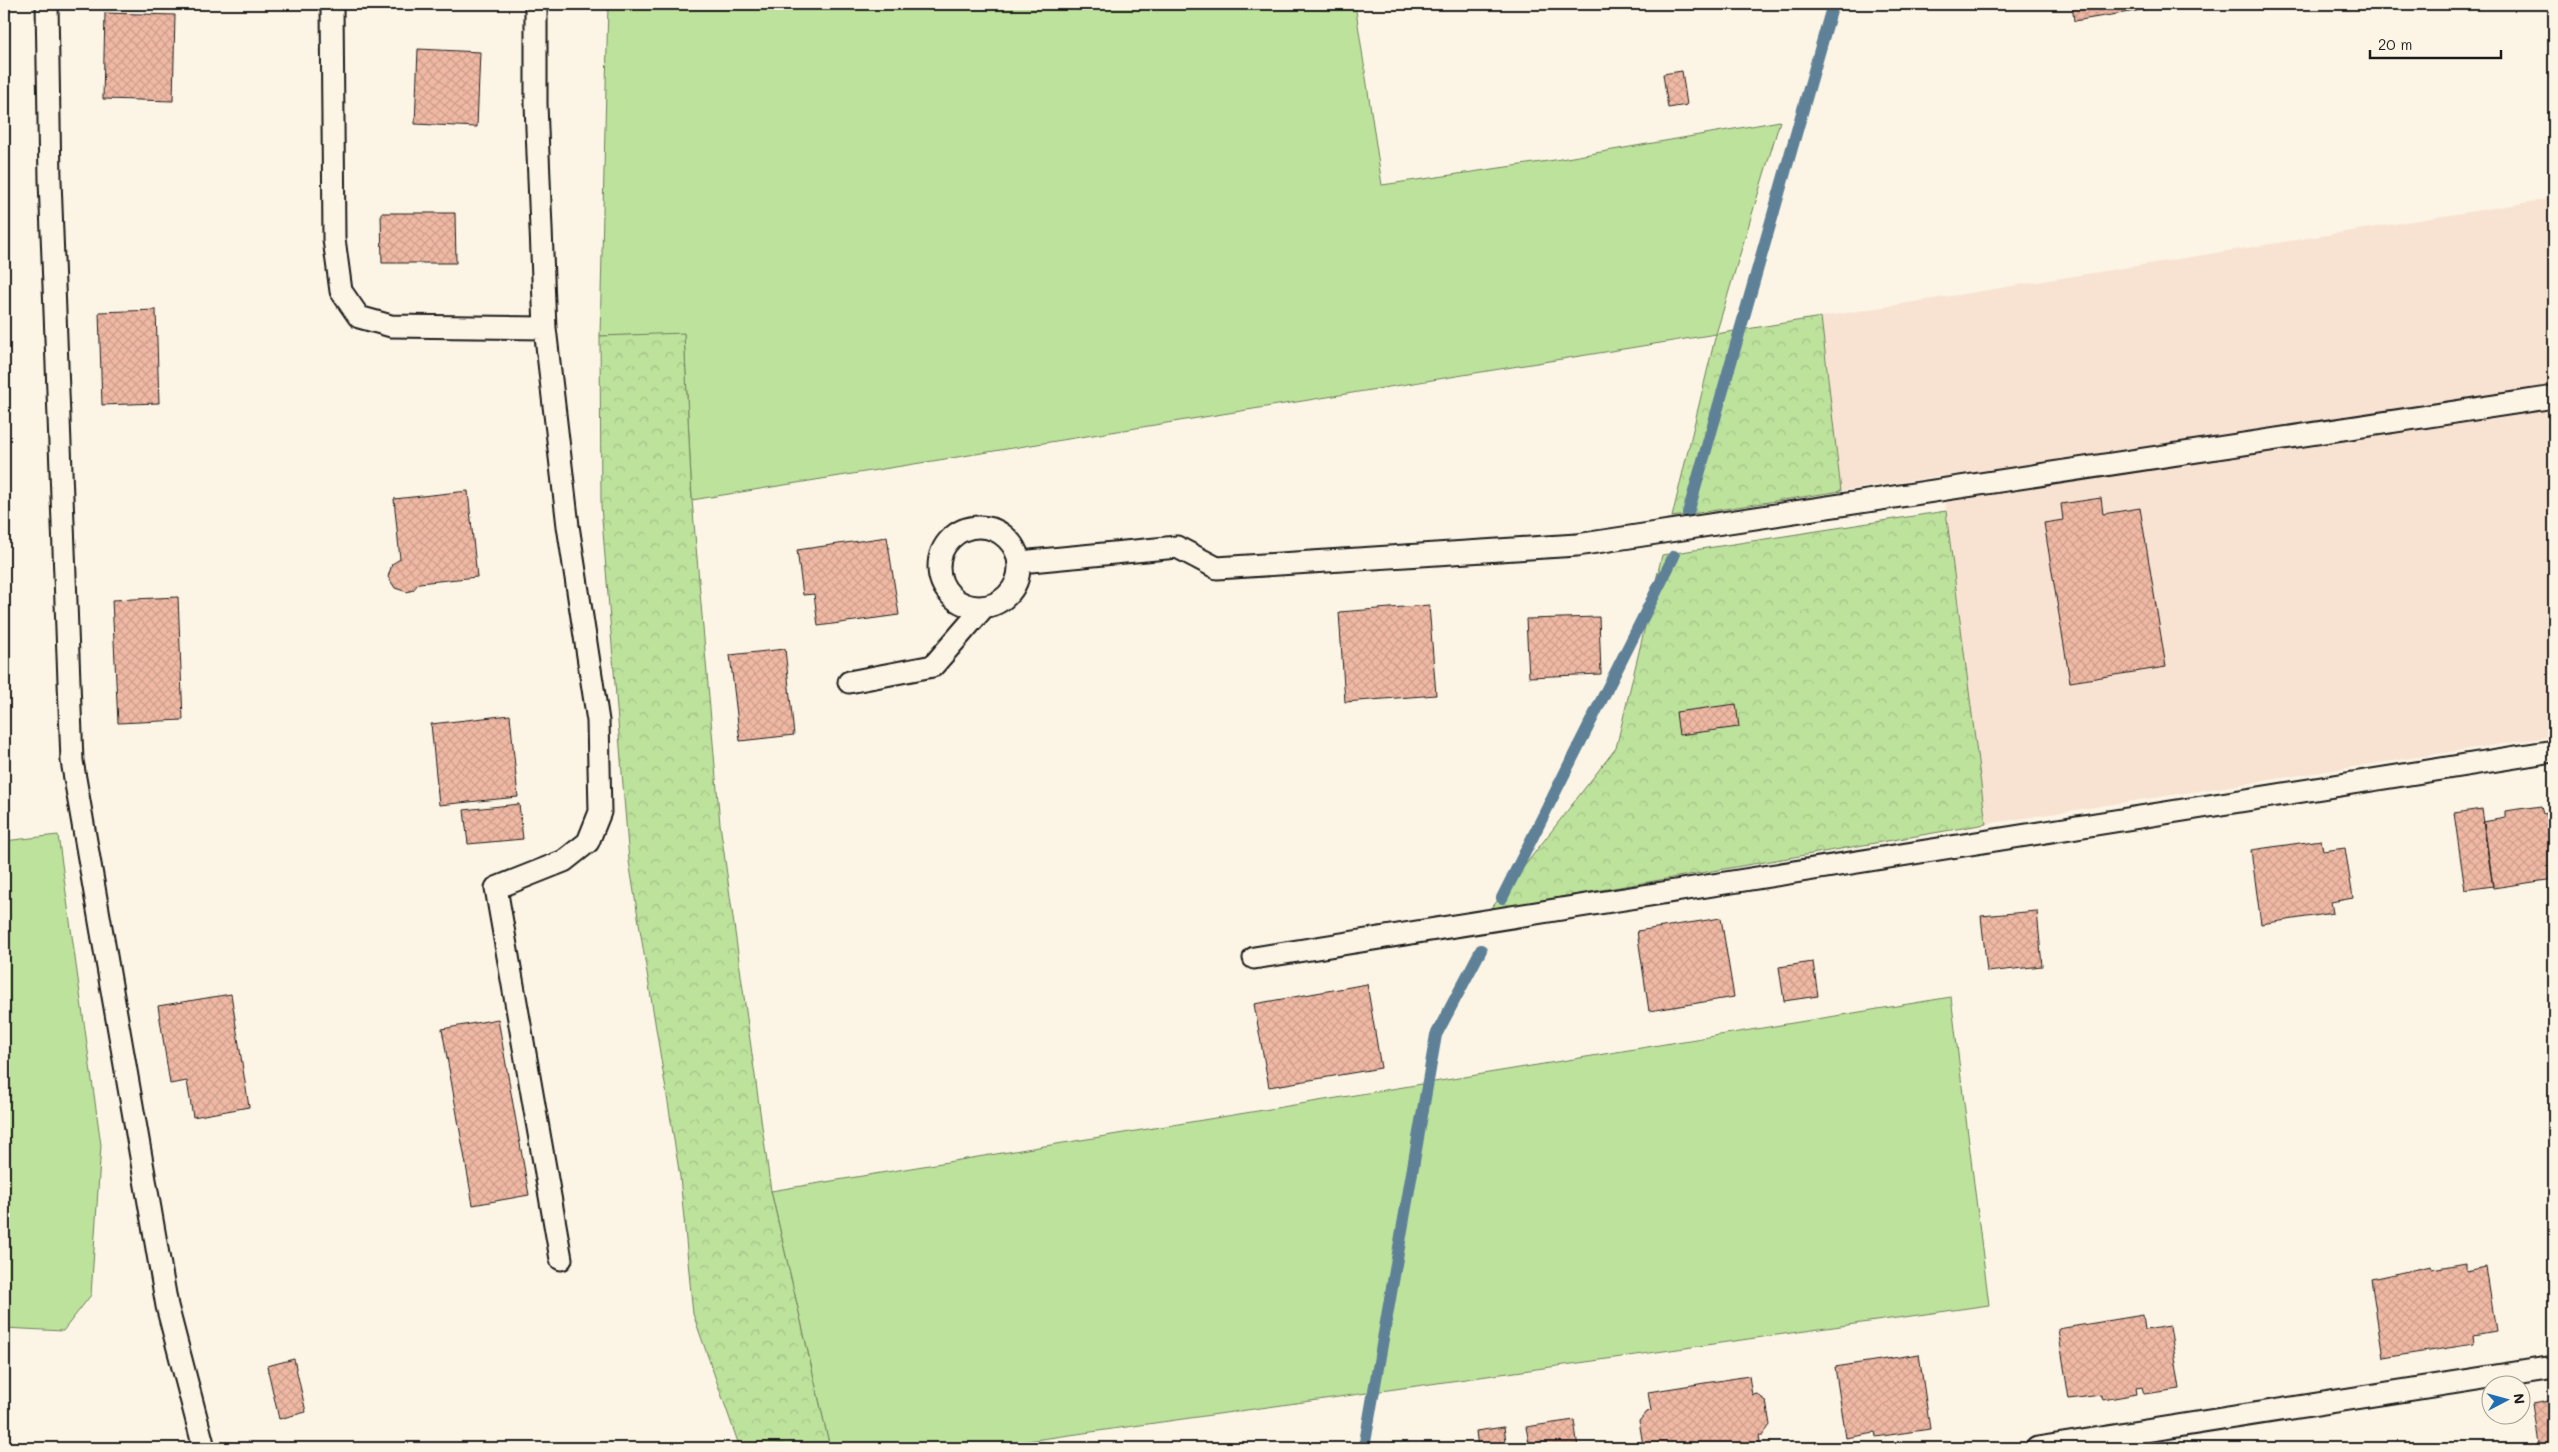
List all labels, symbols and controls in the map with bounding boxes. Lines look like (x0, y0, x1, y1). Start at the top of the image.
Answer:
scale bar (2370, 28, 2502, 60)
text: 20 m (2378, 34, 2412, 54)
north arrow (2480, 1374, 2530, 1424)
text: N (2509, 1392, 2529, 1405)

